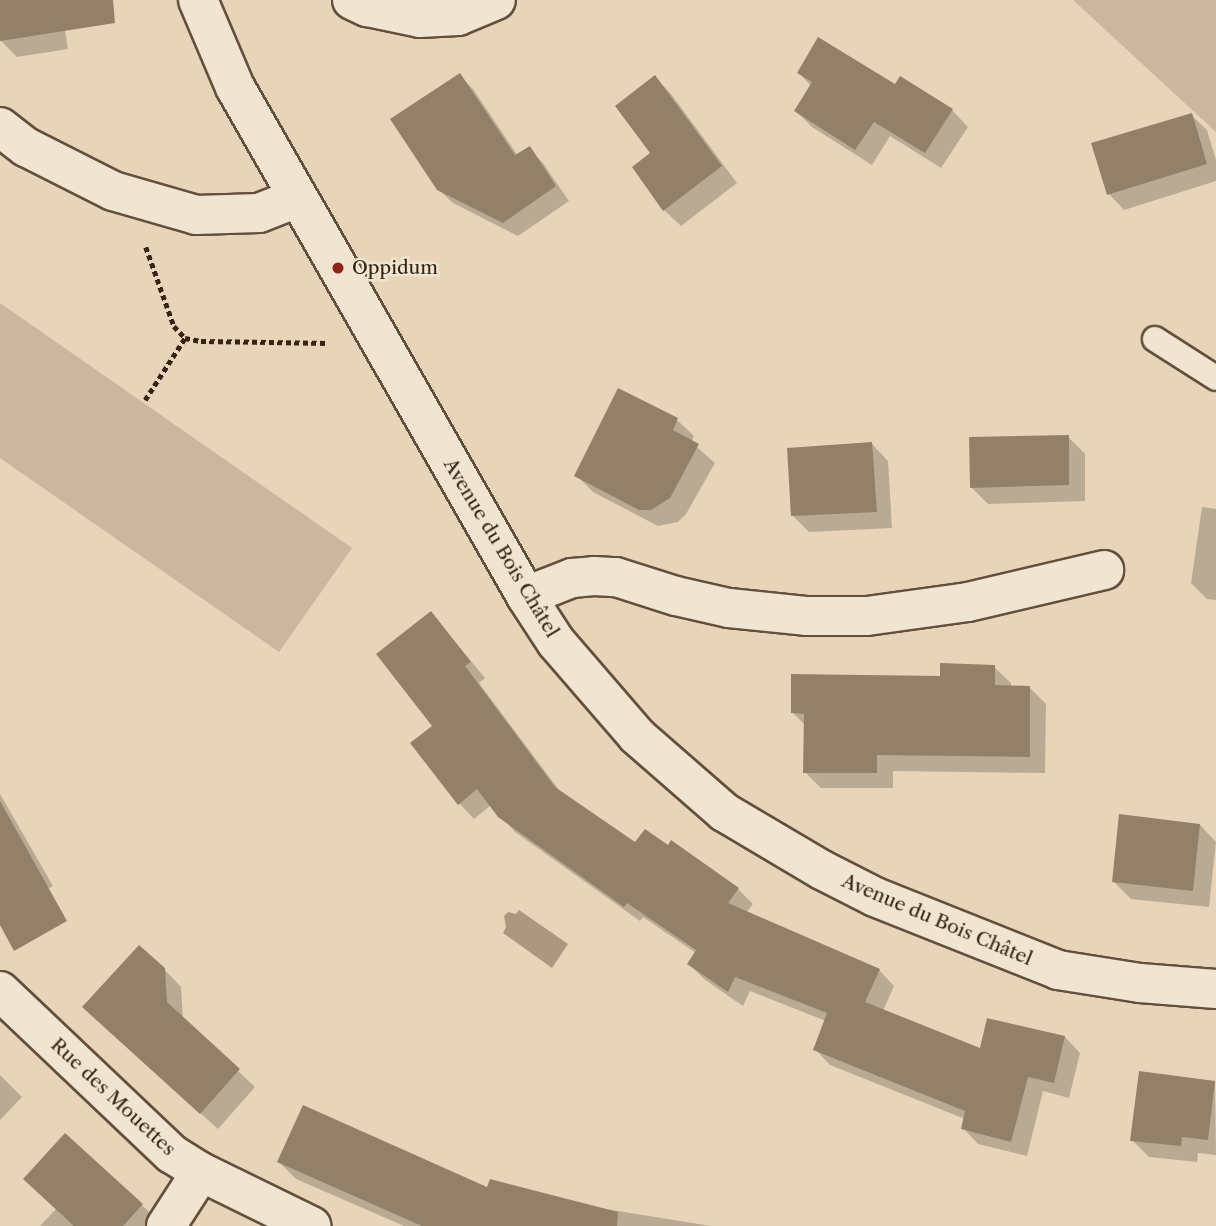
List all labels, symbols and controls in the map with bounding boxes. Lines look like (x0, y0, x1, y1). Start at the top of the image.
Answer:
place label: Oppidum (352, 257, 438, 279)
marker: Oppidum (330, 260, 346, 276)
street label: Avenue du Bois Châtel (439, 454, 563, 642)
street label: Avenue du Bois Châtel (838, 870, 1036, 970)
street label: Rue des Mouettes (46, 1033, 180, 1161)

